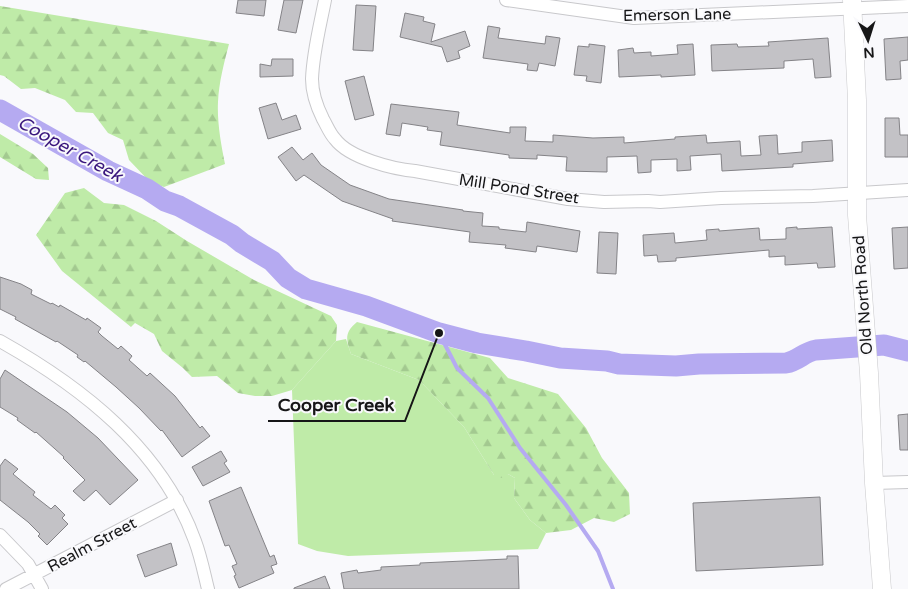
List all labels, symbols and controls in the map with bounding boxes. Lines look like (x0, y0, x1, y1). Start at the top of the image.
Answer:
street label: Emerson Lane (623, 4, 731, 26)
north arrow (843, 15, 893, 65)
text: N (863, 44, 875, 61)
water label: Cooper Creek (14, 111, 127, 187)
street label: Mill Pond Street (457, 170, 581, 208)
street label: Old North Road (849, 235, 877, 355)
callout: Cooper Creek (268, 388, 405, 421)
text: Cooper Creek (278, 394, 394, 416)
street label: Realm Street (44, 513, 140, 577)

